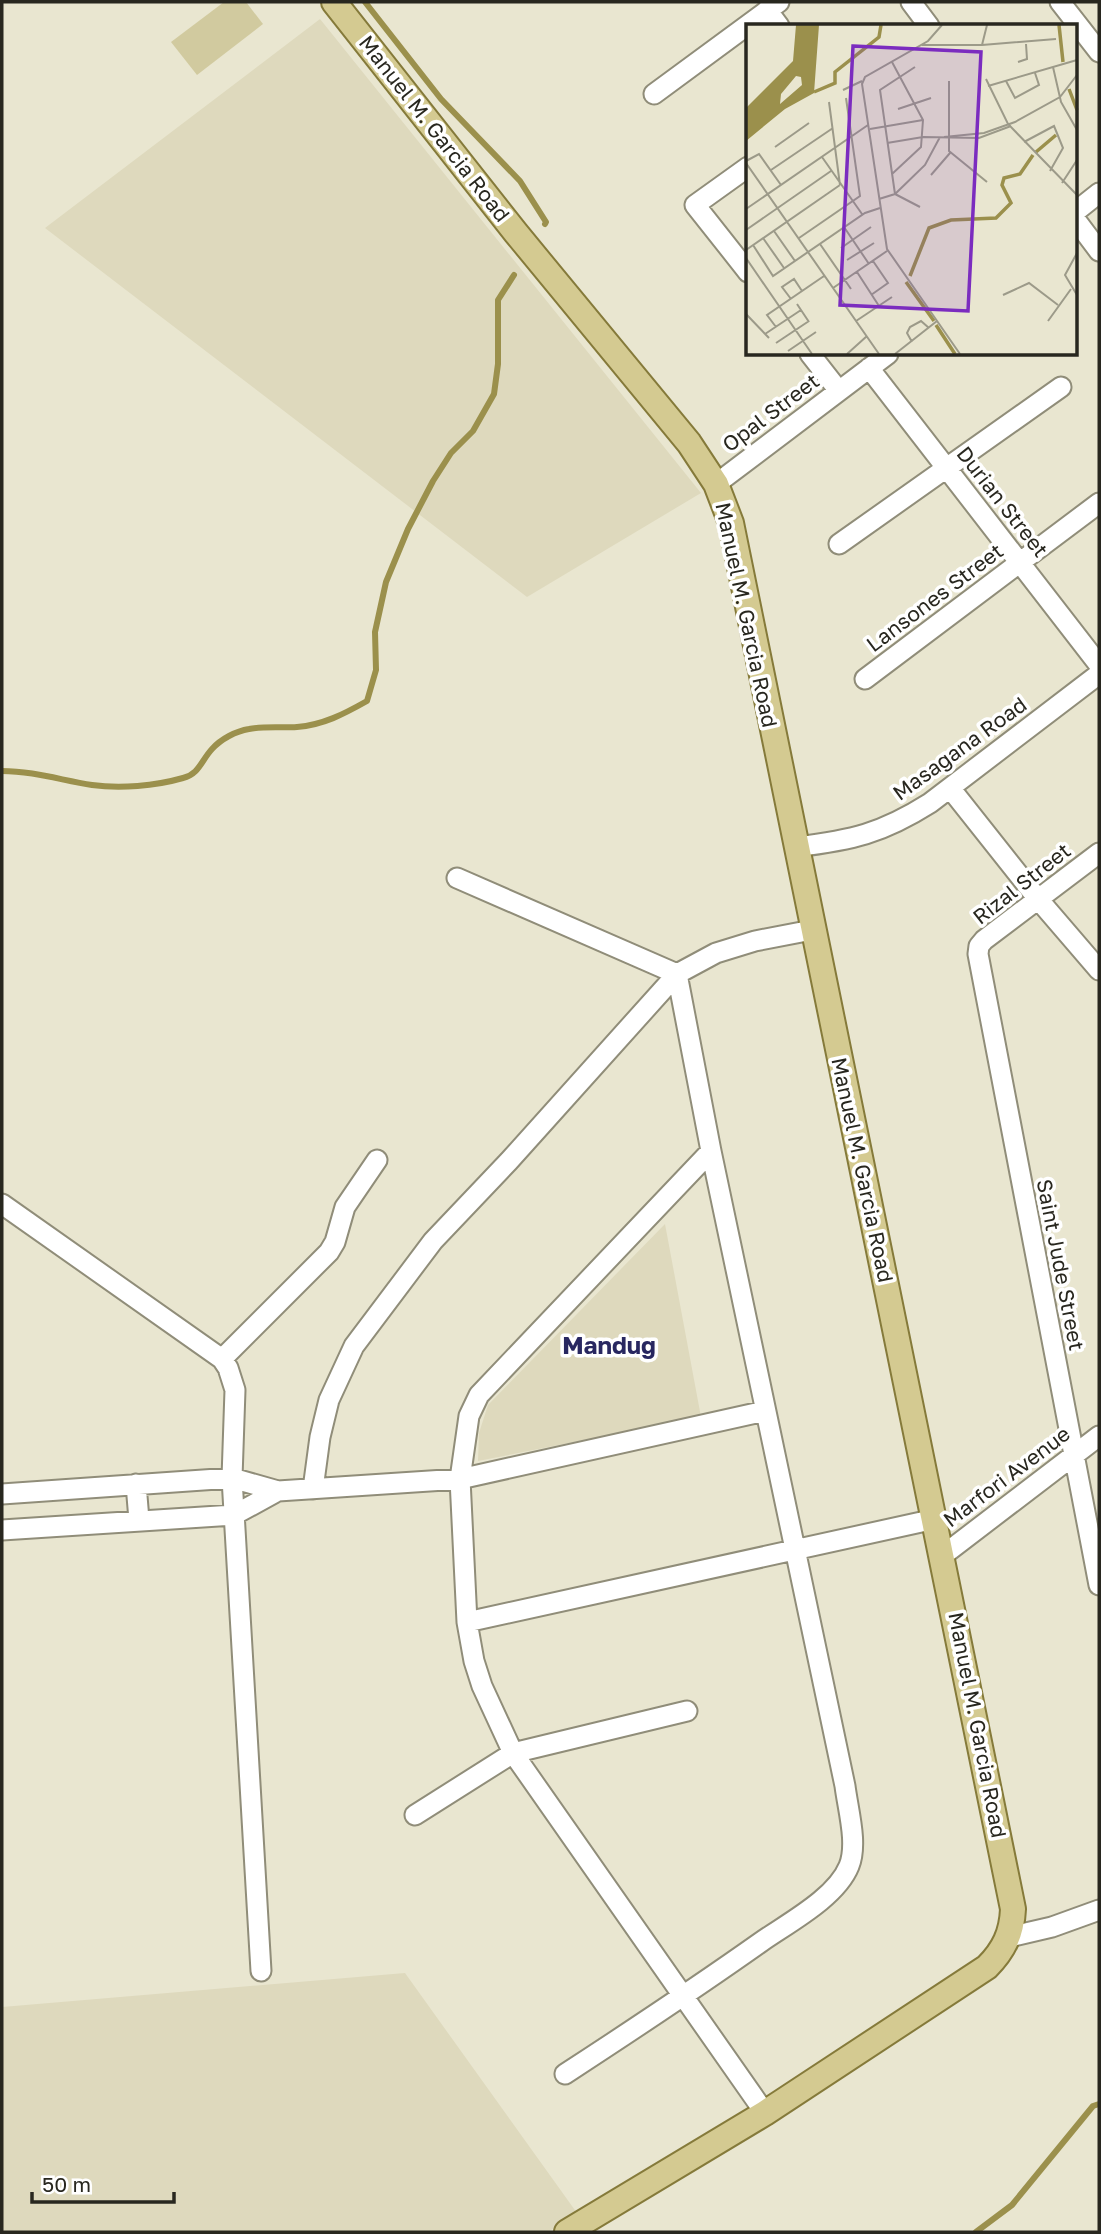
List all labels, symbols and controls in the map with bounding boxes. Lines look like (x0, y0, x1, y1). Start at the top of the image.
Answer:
inset map (746, 24, 1076, 355)
street label: Manuel M. Garcia Road (354, 30, 516, 227)
street label: Opal Street (717, 367, 824, 457)
street label: Durian Street (951, 441, 1054, 562)
street label: Manuel M. Garcia Road (710, 500, 784, 730)
street label: Lansones Street (861, 537, 1008, 657)
street label: Masagana Road (887, 691, 1031, 805)
street label: Rizal Street (967, 837, 1075, 929)
street label: Manuel M. Garcia Road (826, 1055, 900, 1285)
street label: Saint Jude Street (1032, 1177, 1090, 1353)
district label: Mandug (562, 1330, 656, 1359)
street label: Marfori Avenue (938, 1420, 1075, 1532)
street label: Manuel M. Garcia Road (943, 1610, 1013, 1840)
scale bar (32, 2160, 173, 2204)
text: 50 m (42, 2171, 91, 2197)

